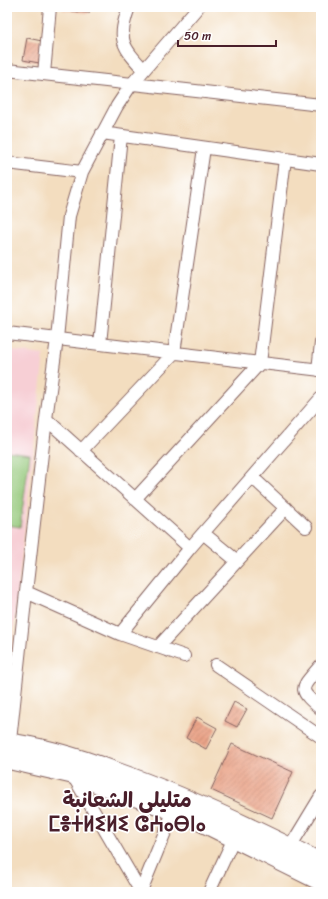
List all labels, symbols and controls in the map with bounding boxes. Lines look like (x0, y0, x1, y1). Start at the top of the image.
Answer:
scale bar (178, 22, 276, 48)
text: 50 m (184, 25, 211, 47)
district label: متليلي الشعانبة ⵎⴻⵜⵍⵉⵍⵉ ⵛⵄⴰⴱⵏⴰ (48, 781, 206, 843)

